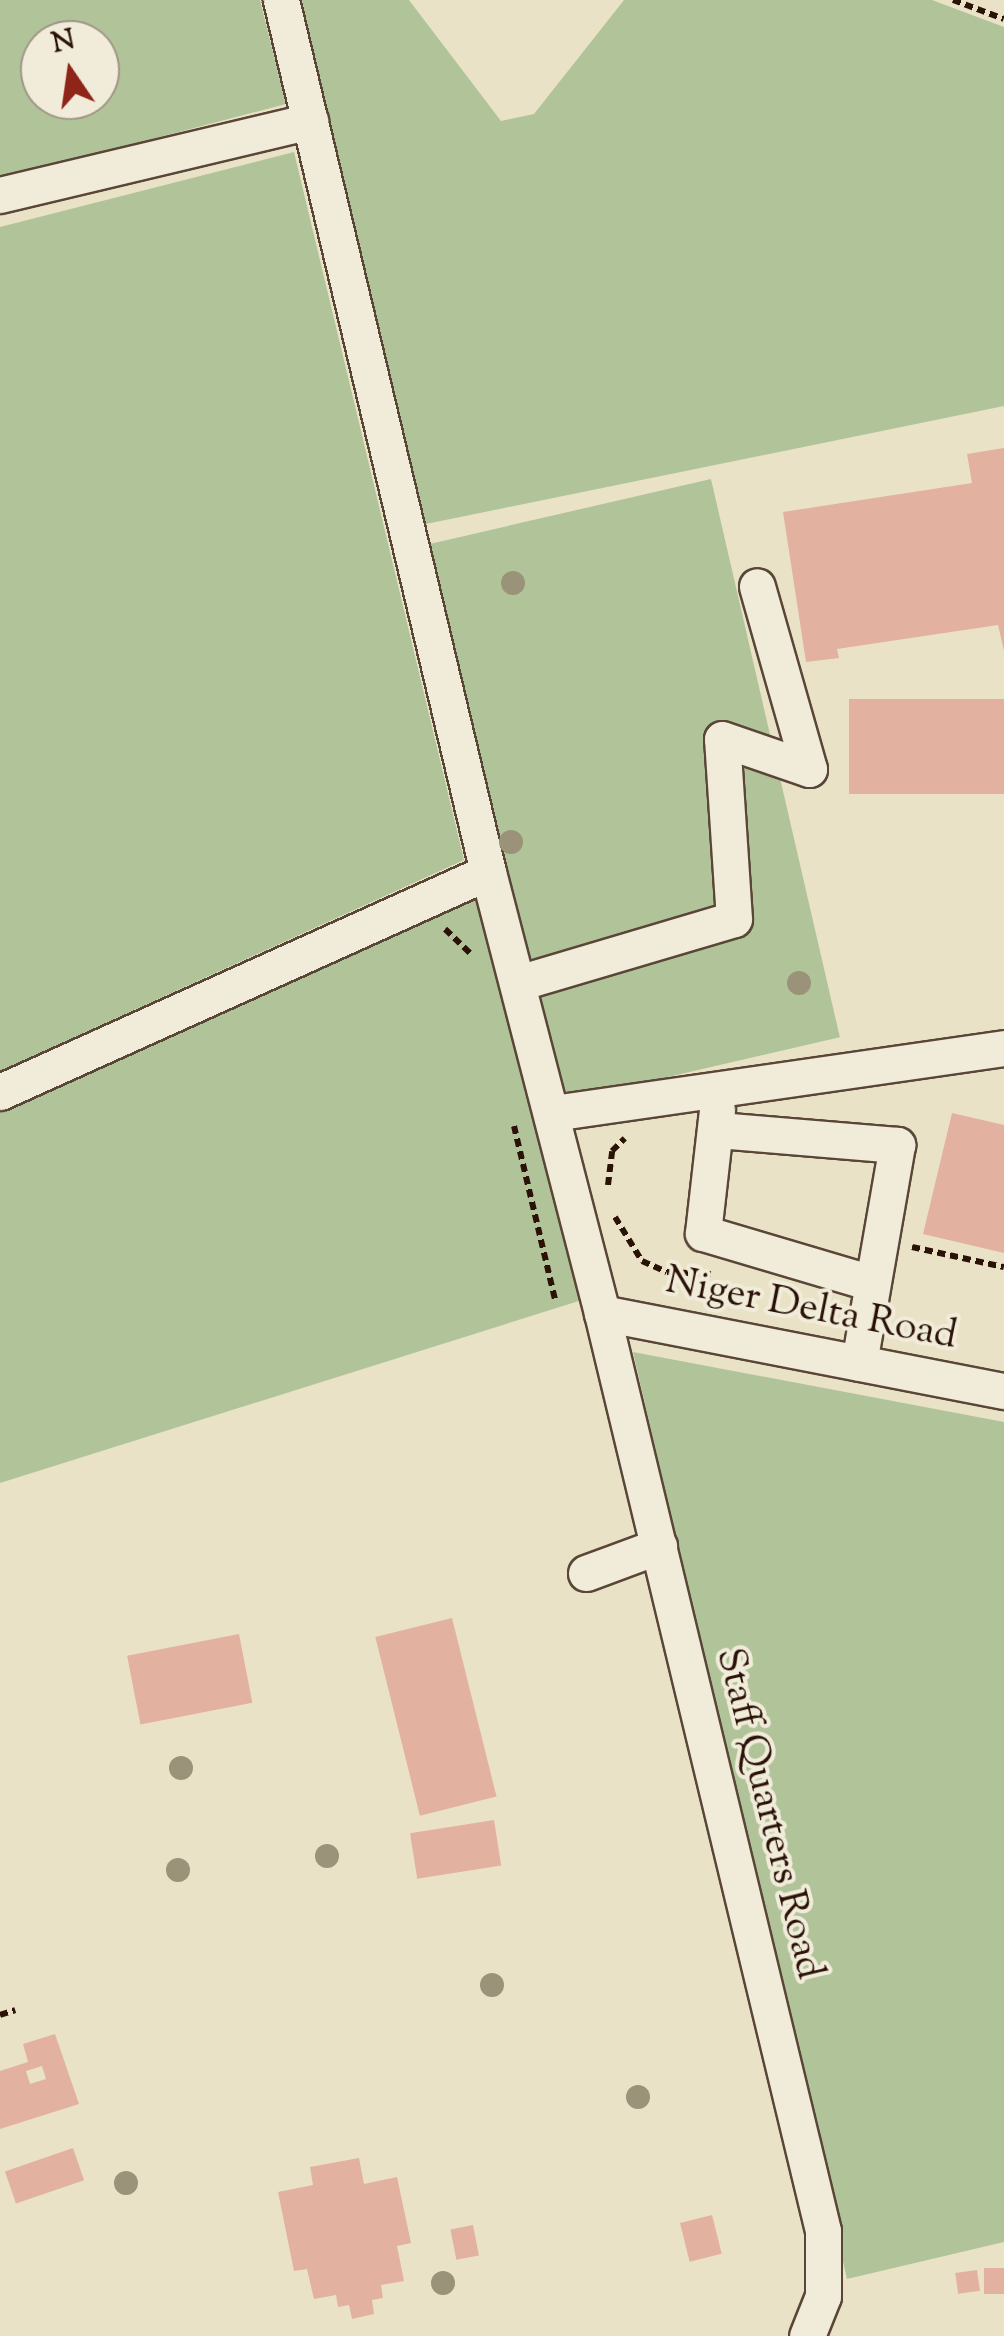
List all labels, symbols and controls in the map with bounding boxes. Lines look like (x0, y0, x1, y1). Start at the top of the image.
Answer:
north arrow (20, 20, 120, 120)
text: N (48, 21, 79, 65)
street label: Niger Delta Road (661, 1258, 961, 1362)
street label: Staff Quarters Road (704, 1643, 832, 1985)

